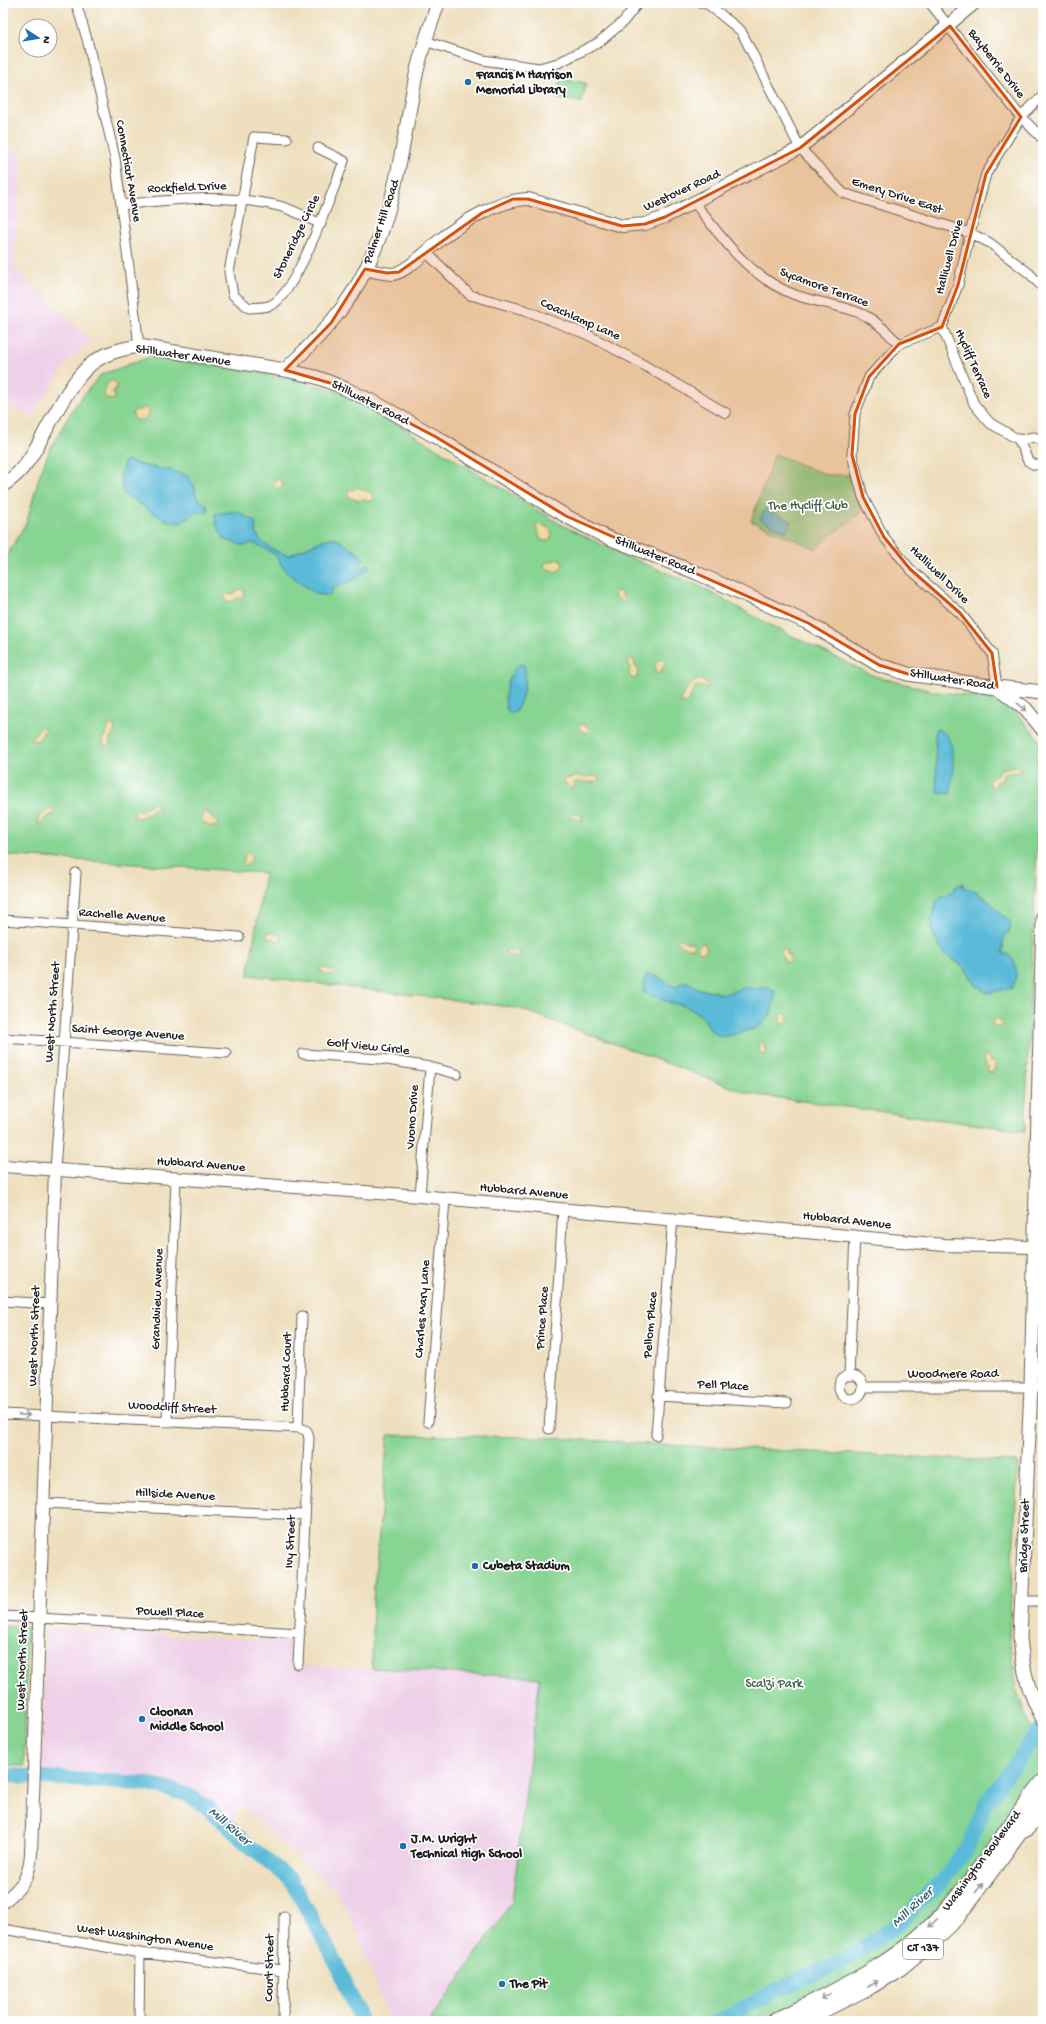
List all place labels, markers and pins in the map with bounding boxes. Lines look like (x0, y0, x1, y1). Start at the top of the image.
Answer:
place label: Francis M Harrison Memorial Library (475, 68, 573, 98)
marker: Francis M Harrison Memorial Library (463, 77, 473, 87)
place label: Cubeta Stadium (482, 1559, 570, 1574)
marker: Cubeta Stadium (470, 1561, 480, 1571)
place label: Cloonan Middle School (149, 1705, 224, 1735)
marker: Cloonan Middle School (137, 1714, 147, 1724)
place label: J.M. Wright Technical High School (410, 1832, 522, 1862)
marker: J.M. Wright Technical High School (398, 1841, 408, 1851)
place label: The Pit (509, 1977, 549, 1992)
marker: The Pit (497, 1979, 507, 1989)

